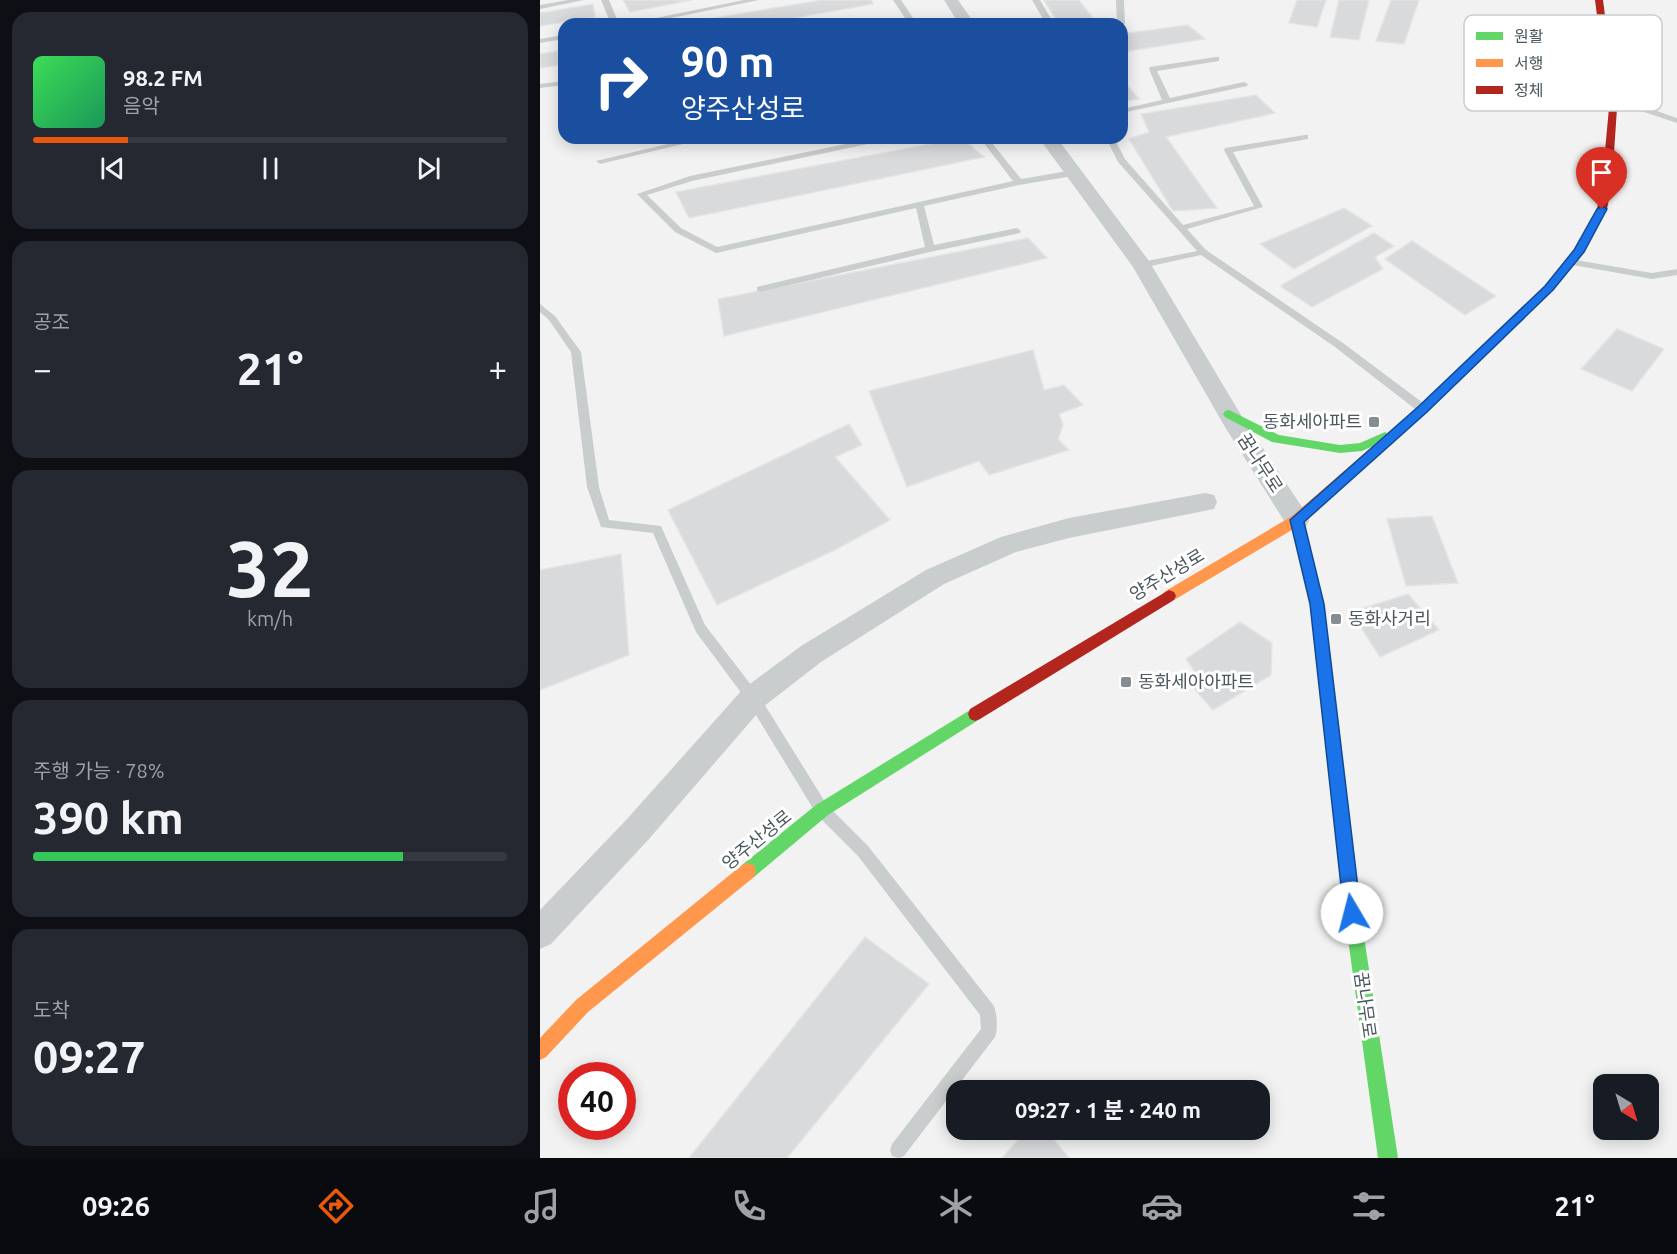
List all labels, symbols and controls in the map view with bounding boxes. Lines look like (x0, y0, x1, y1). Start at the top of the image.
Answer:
legend (1464, 15, 1662, 111)
text: 원활 (1514, 27, 1544, 45)
text: 90 m (681, 38, 775, 85)
icon: right (582, 42, 660, 120)
text: 서행 (1514, 54, 1543, 72)
text: 98.2 FM (123, 65, 203, 90)
text: 정체 (1514, 81, 1543, 99)
text: 양주산성로 (681, 93, 805, 123)
text: 음악 (123, 94, 160, 117)
pin (1576, 147, 1627, 209)
icon: previous (96, 152, 129, 185)
icon: pause (254, 152, 287, 185)
icon: next (412, 152, 445, 185)
icon: arrive (1585, 156, 1618, 189)
text: 공조 (33, 310, 70, 333)
text: 21° (237, 343, 303, 394)
text: − (33, 350, 52, 387)
text: + (488, 350, 507, 387)
place label: 동화세아파트 (1263, 411, 1362, 431)
marker: 동화세아파트 (1367, 415, 1381, 429)
street label: 꿈나무로 (1234, 429, 1287, 496)
text: 32 (226, 524, 314, 612)
street label: 양주산성로 (1126, 544, 1207, 604)
text: km/h (247, 607, 293, 630)
place label: 동화사거리 (1348, 608, 1431, 628)
marker: 동화사거리 (1329, 612, 1343, 626)
place label: 동화세아아파트 (1138, 671, 1254, 691)
marker: 동화세아아파트 (1119, 675, 1133, 689)
text: 주행 가능 · 78% (33, 759, 165, 782)
text: 390 km (33, 792, 184, 843)
street label: 양주산성로 (718, 805, 795, 873)
position arrow (1320, 881, 1384, 945)
street label: 꿈나무로 (1351, 971, 1381, 1039)
text: 도착 (33, 998, 70, 1021)
text: 09:27 (33, 1031, 146, 1082)
speed limit sign: 40 (558, 1062, 636, 1140)
north arrow (1593, 1074, 1659, 1140)
map controls (1593, 1074, 1659, 1140)
text: 09:27 · 1 분 · 240 m (1015, 1097, 1201, 1122)
icon: directions (315, 1185, 357, 1227)
icon: music (521, 1185, 563, 1227)
icon: phone (728, 1185, 770, 1227)
icon: climate (935, 1185, 977, 1227)
icon: car (1141, 1185, 1183, 1227)
icon: filters (1348, 1185, 1390, 1227)
text: 09:26 (82, 1191, 150, 1221)
text: 21° (1555, 1191, 1595, 1221)

